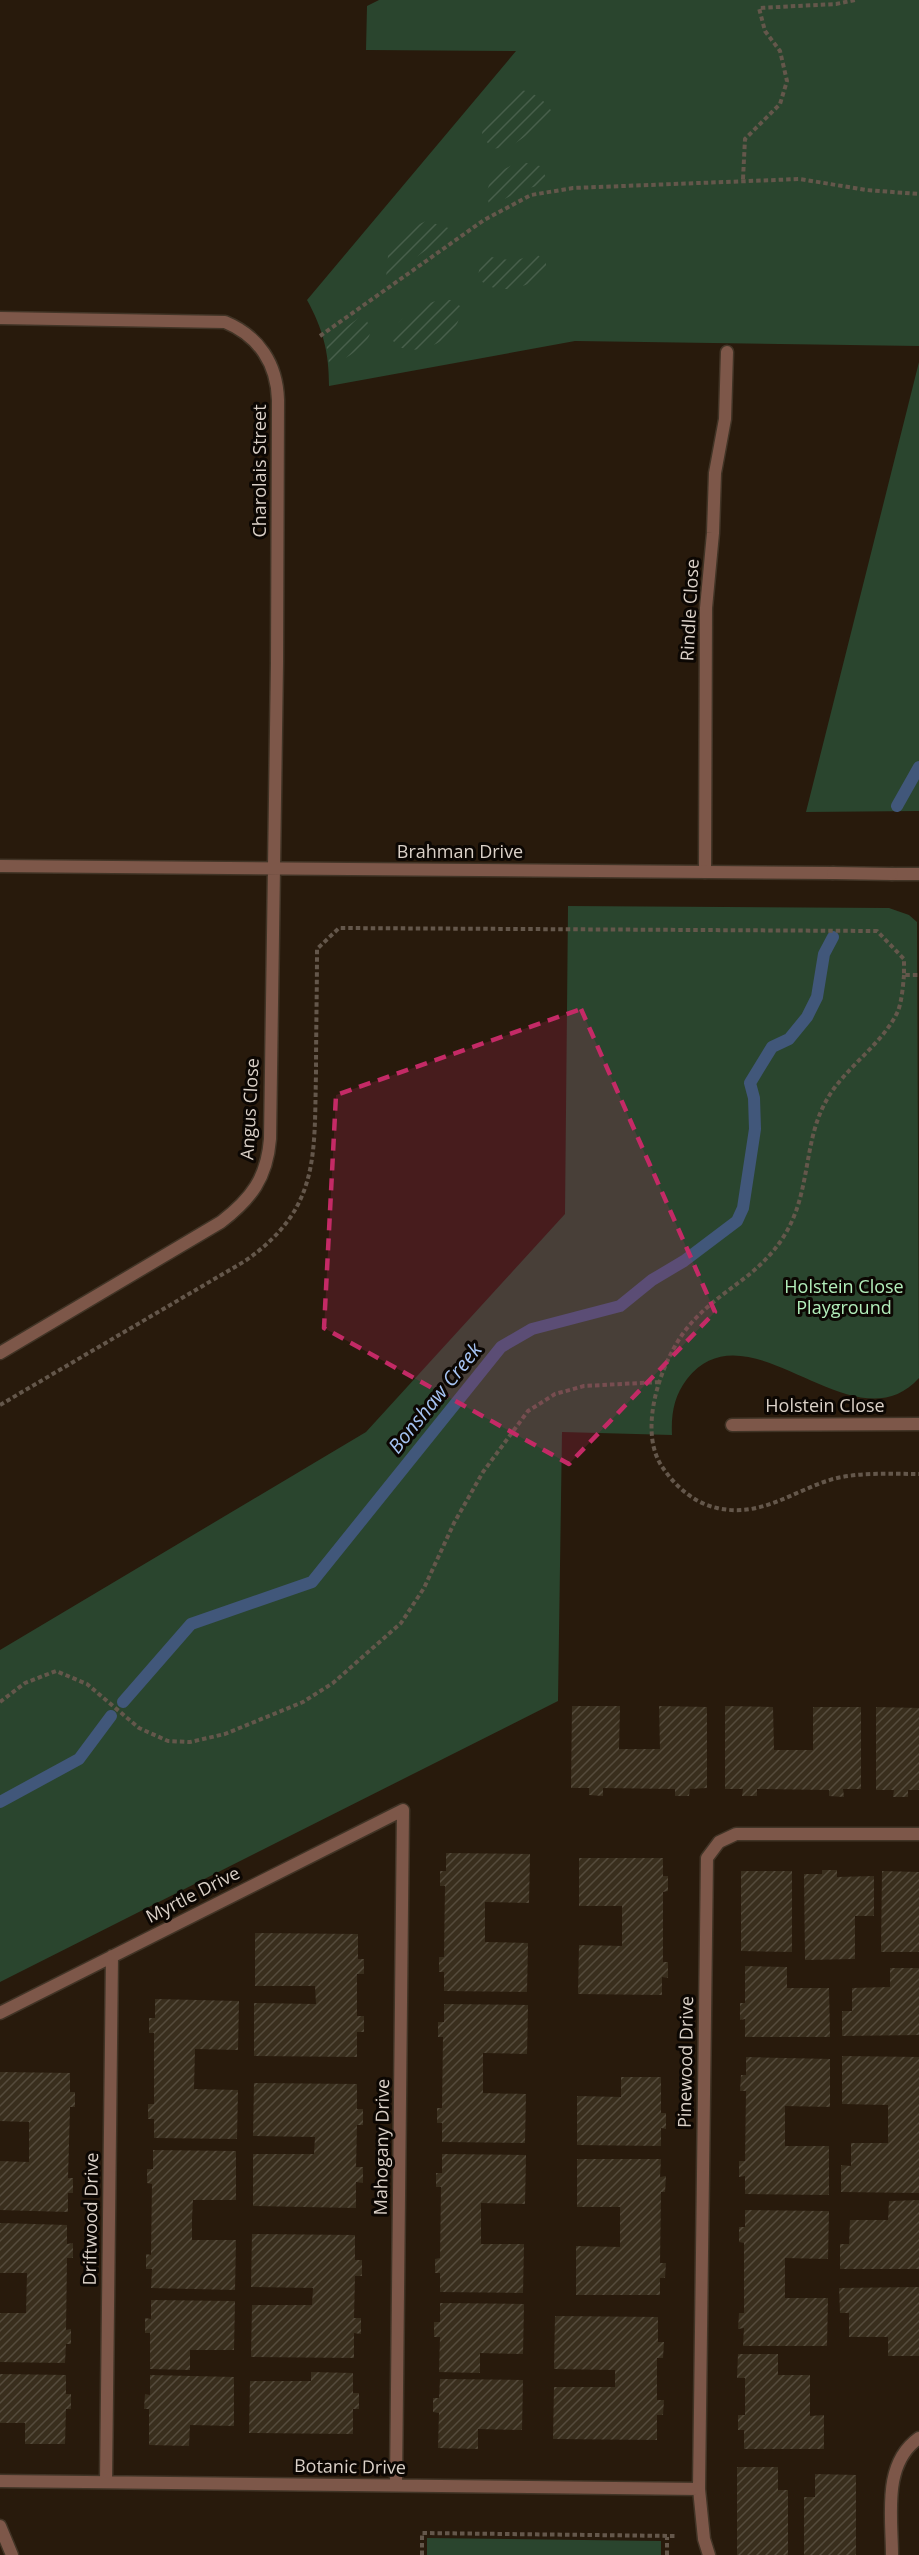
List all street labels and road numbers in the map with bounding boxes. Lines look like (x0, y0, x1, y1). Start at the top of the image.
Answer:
street label: Charolais Street (247, 404, 271, 538)
street label: Rindle Close (674, 558, 704, 662)
street label: Brahman Drive (397, 839, 523, 863)
street label: Angus Close (234, 1057, 264, 1160)
street label: Holstein Close (765, 1393, 885, 1417)
street label: Myrtle Drive (141, 1860, 244, 1928)
street label: Pinewood Drive (672, 1996, 698, 2128)
street label: Mahogany Drive (368, 2078, 394, 2216)
street label: Driftwood Drive (77, 2152, 103, 2286)
street label: Botanic Drive (294, 2453, 406, 2479)

